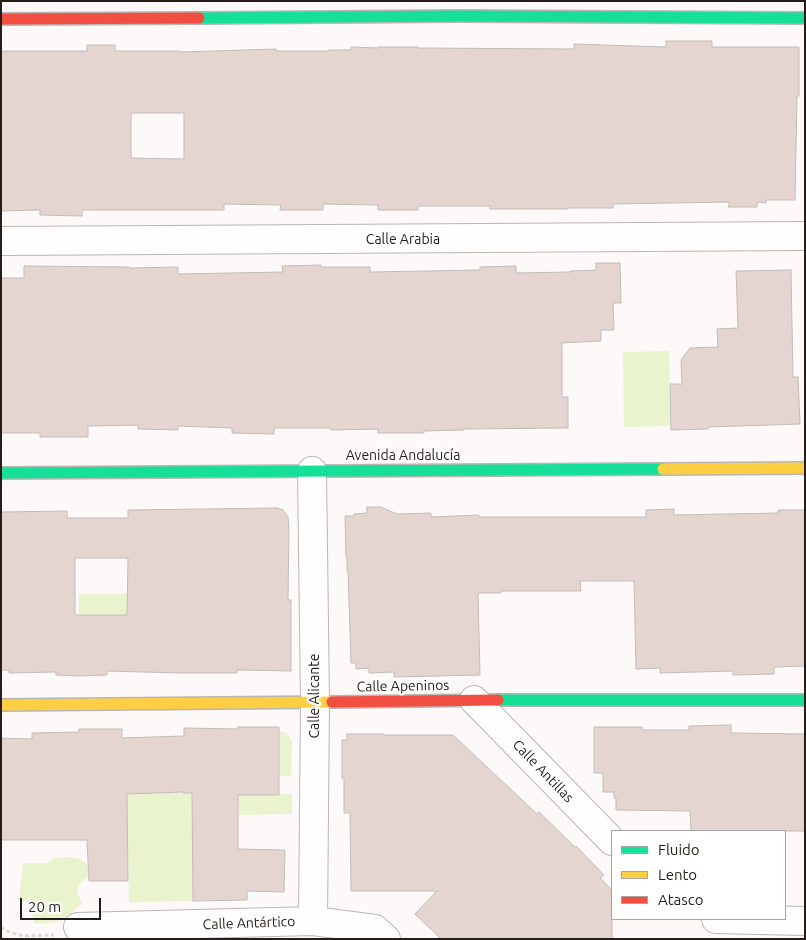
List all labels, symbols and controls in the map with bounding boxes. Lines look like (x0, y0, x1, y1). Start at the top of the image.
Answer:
street label: Calle Arabia (366, 231, 440, 247)
street label: Avenida Andalucía (346, 447, 460, 463)
street label: Calle Alicante (306, 653, 322, 739)
street label: Calle Apeninos (356, 677, 450, 695)
street label: Calle Antillas (509, 736, 577, 806)
legend (611, 830, 786, 920)
text: Fluido (658, 841, 700, 858)
text: Lento (658, 866, 697, 883)
scale bar (22, 888, 104, 920)
text: Atasco (658, 891, 704, 908)
text: 20 m (28, 898, 61, 915)
street label: Calle Antártico (202, 913, 296, 933)

